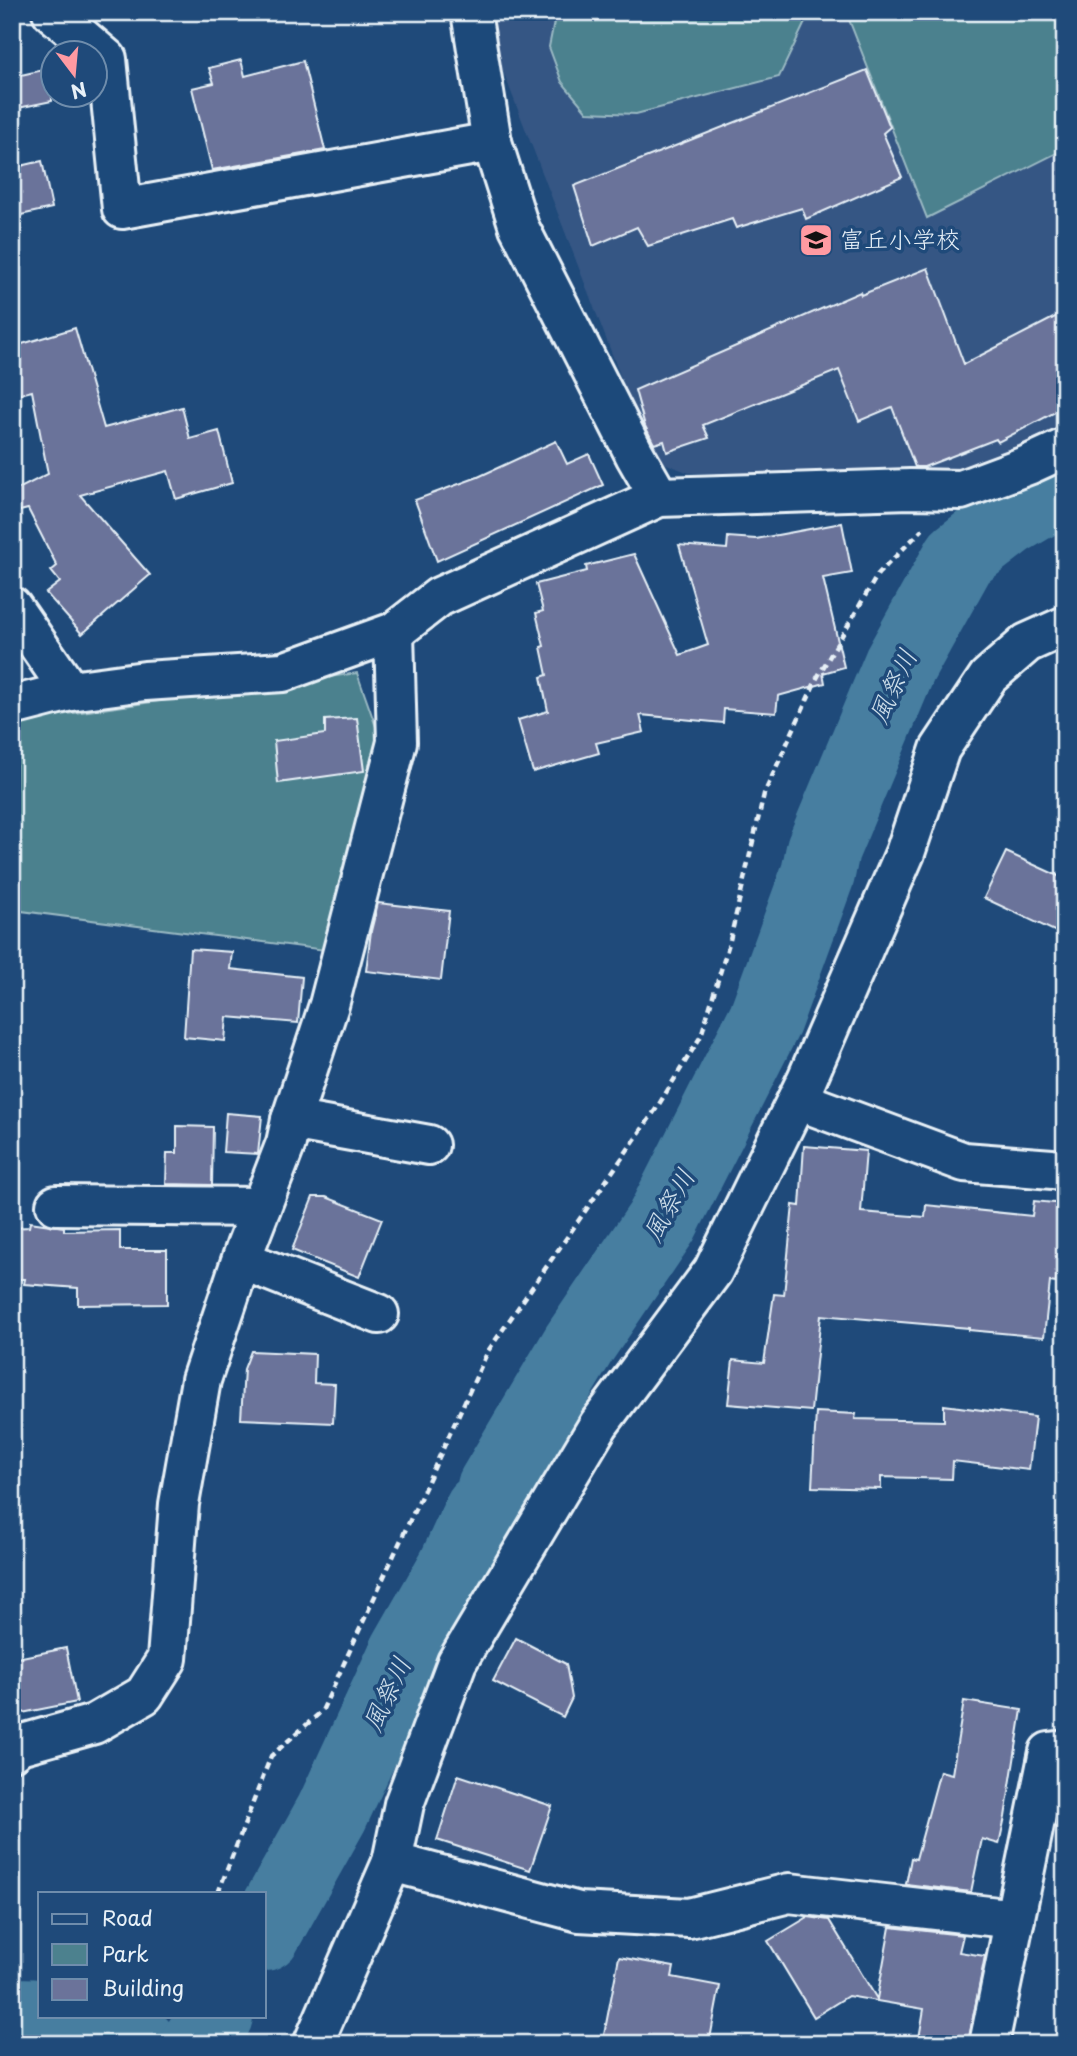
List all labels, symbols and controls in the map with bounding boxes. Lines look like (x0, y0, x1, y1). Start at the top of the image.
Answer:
north arrow (38, 38, 108, 108)
text: N (68, 76, 90, 107)
place label: 富丘小学校 (840, 220, 960, 256)
school or university icon: 富丘小学校 (797, 221, 835, 259)
water label: 風祭川 (857, 642, 926, 729)
water label: 風祭川 (632, 1161, 704, 1248)
water label: 風祭川 (351, 1650, 420, 1737)
legend (38, 1892, 266, 2018)
text: Road (102, 1901, 153, 1933)
text: Park (102, 1937, 149, 1969)
text: Building (102, 1971, 184, 2003)

